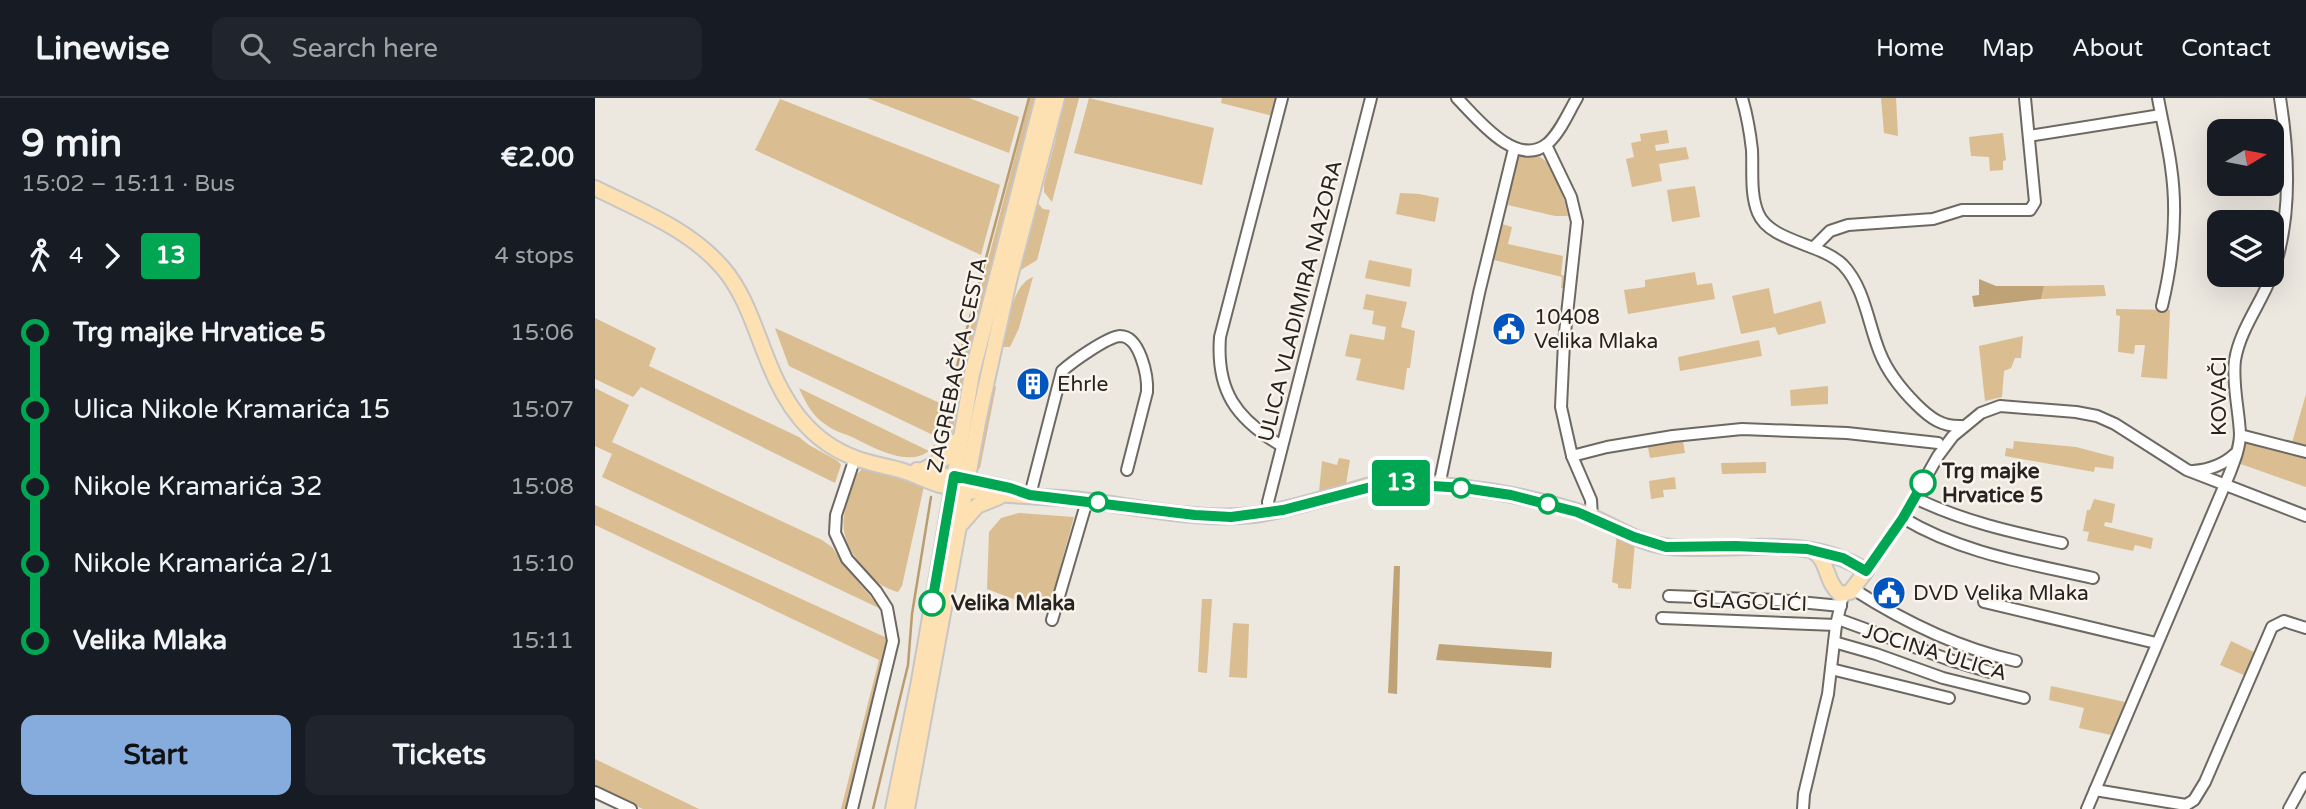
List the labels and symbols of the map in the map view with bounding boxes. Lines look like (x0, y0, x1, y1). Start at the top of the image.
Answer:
north arrow (2207, 119, 2284, 196)
street label: ULICA VLADIMIRA NAZORA (1253, 158, 1348, 445)
street label: ZAGREBAČKA CESTA (922, 255, 993, 475)
place label: 10408 Velika Mlaka (1534, 305, 1658, 354)
public building icon: 10408 Velika Mlaka (1490, 310, 1528, 348)
street label: KOVAČI (2207, 356, 2232, 436)
building icon: Ehrle (1014, 365, 1052, 403)
place label: Ehrle (1057, 372, 1108, 397)
place label: Trg majke Hrvatice 5 (1941, 459, 2043, 508)
line badge: 13 (1369, 460, 1433, 506)
marker: Trg majke Hrvatice 5 (1910, 470, 1936, 496)
unlabelled marker (1451, 478, 1471, 498)
unlabelled marker (1088, 492, 1108, 512)
unlabelled marker (1538, 494, 1558, 514)
public building icon: DVD Velika Mlaka (1870, 574, 1908, 612)
place label: DVD Velika Mlaka (1913, 581, 2089, 606)
street label: GLAGOLIĆI (1692, 588, 1808, 617)
marker: Velika Mlaka (919, 590, 945, 616)
place label: Velika Mlaka (951, 591, 1075, 616)
street label: JOCINA ULICA (1860, 619, 2010, 686)

